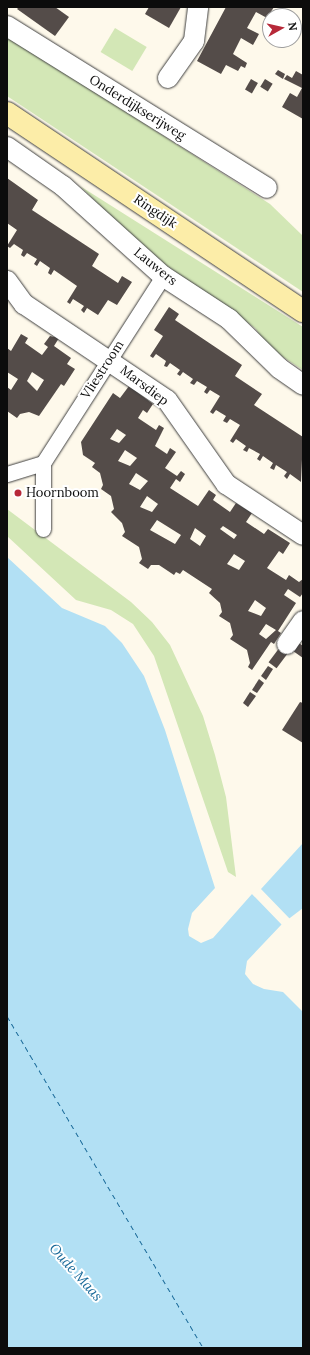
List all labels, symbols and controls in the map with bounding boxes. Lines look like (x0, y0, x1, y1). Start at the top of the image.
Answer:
north arrow (262, 8, 302, 48)
text: N (285, 21, 300, 32)
street label: Onderdijkserijweg (86, 72, 188, 144)
street label: Ringdijk (130, 192, 180, 232)
street label: Lauwers (130, 245, 180, 289)
street label: Vliestroom (78, 338, 128, 402)
street label: Marsdiep (117, 363, 171, 409)
place label: Hoornboom (26, 485, 99, 501)
marker: Hoornboom (13, 488, 23, 498)
water label: Oude Maas (46, 1240, 106, 1304)

